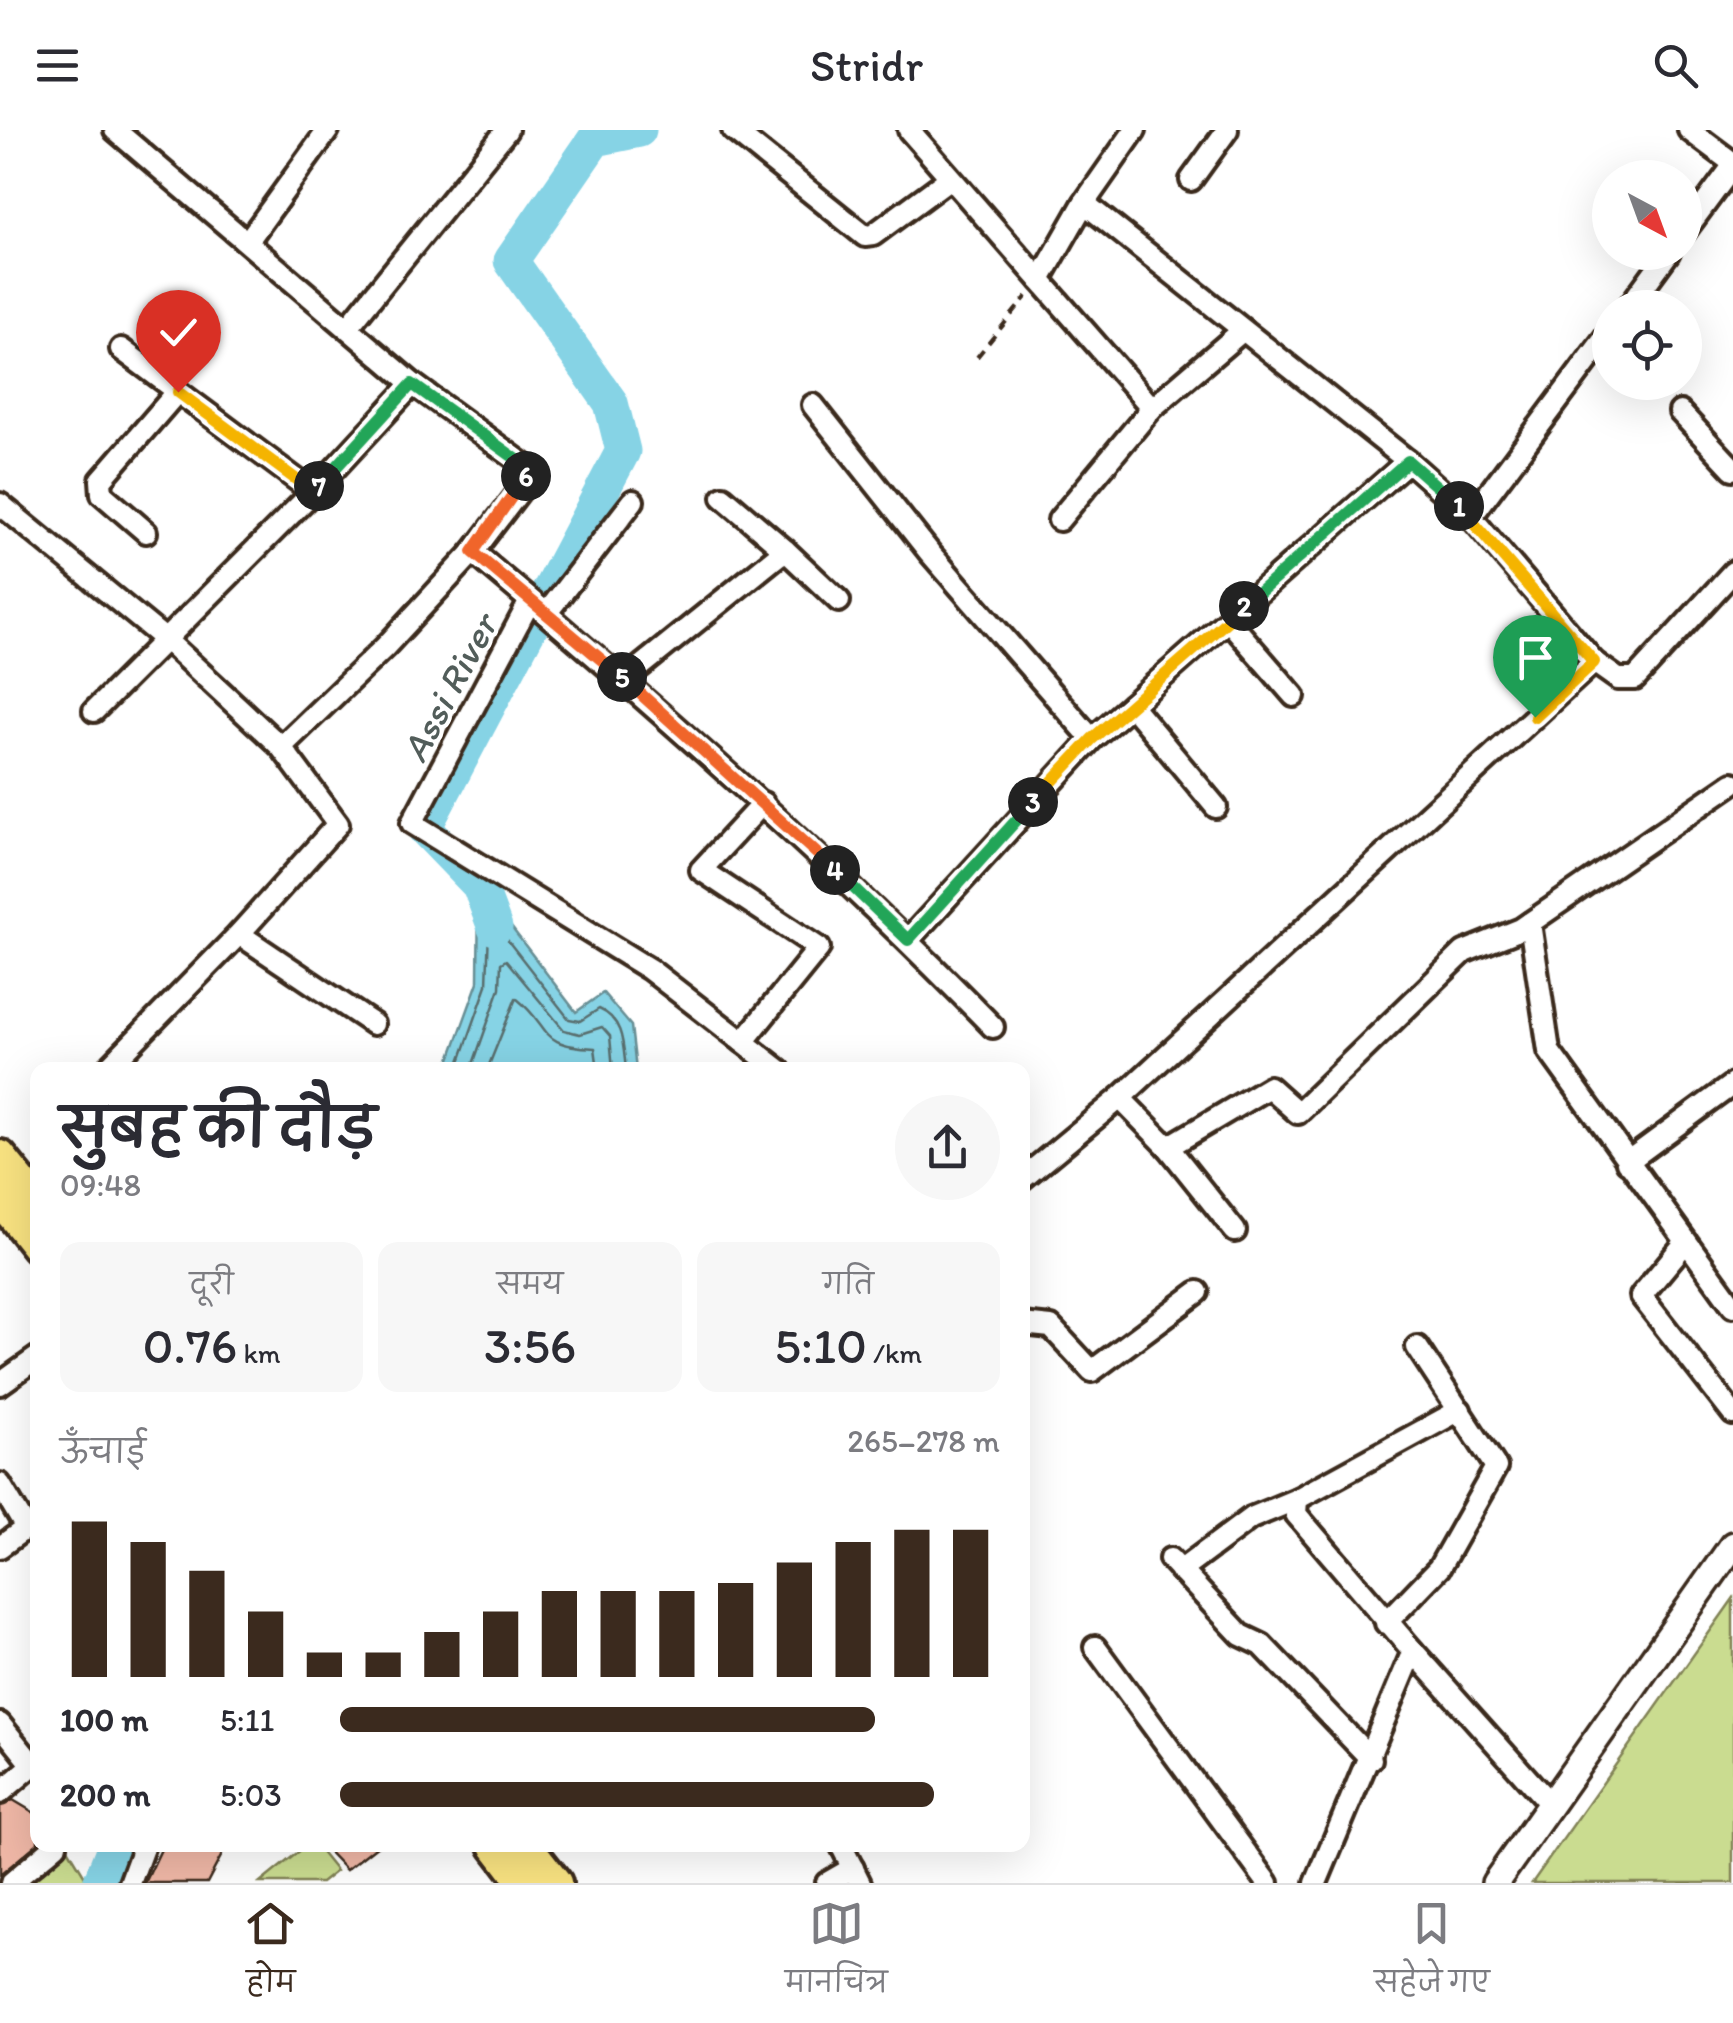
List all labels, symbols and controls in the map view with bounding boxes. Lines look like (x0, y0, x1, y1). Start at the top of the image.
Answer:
icon: menu (30, 38, 85, 93)
text: Stridr (810, 38, 923, 92)
icon: search (1648, 38, 1703, 93)
north arrow (1592, 160, 1702, 270)
map controls (1592, 160, 1702, 400)
pin (136, 290, 221, 393)
button: locate (1592, 290, 1702, 400)
icon: check (151, 305, 206, 360)
pin: 6 (501, 451, 551, 501)
text: 6 (519, 459, 533, 493)
pin: 7 (294, 461, 344, 511)
text: 7 (312, 469, 326, 503)
pin: 1 (1434, 481, 1484, 531)
text: 1 (1453, 489, 1466, 523)
pin: 2 (1219, 581, 1269, 631)
text: 2 (1237, 589, 1251, 623)
water label: Assi River (391, 603, 509, 769)
pin (1493, 615, 1578, 718)
icon: arrive (1508, 630, 1563, 685)
pin: 5 (597, 652, 647, 702)
text: 5 (615, 660, 629, 694)
pin: 3 (1008, 777, 1058, 827)
text: 3 (1025, 785, 1041, 819)
pin: 4 (810, 845, 860, 895)
text: 4 (827, 853, 843, 887)
text: सुबह की दौड़ (60, 1095, 376, 1161)
button: share (895, 1095, 1000, 1200)
text: 09:48 (60, 1166, 141, 1204)
text: दूरी (190, 1267, 234, 1301)
text: समय (497, 1267, 563, 1301)
text: गति (823, 1267, 874, 1301)
text: 0.76 (143, 1315, 237, 1376)
text: 3:56 (484, 1315, 576, 1376)
text: 5:10 (775, 1315, 867, 1376)
text: km (237, 1336, 281, 1370)
text: /km (867, 1336, 922, 1370)
text: 265–278 m (847, 1422, 1000, 1460)
text: ऊँचाई (60, 1433, 146, 1471)
text: 100 m (60, 1701, 148, 1739)
text: 5:11 (220, 1701, 274, 1739)
text: 200 m (60, 1776, 150, 1814)
text: 5:03 (220, 1776, 282, 1814)
tab: होम (243, 1896, 298, 2013)
tab: मानचित्र (785, 1896, 888, 2013)
tab: सहेजे गए (1374, 1896, 1490, 2013)

